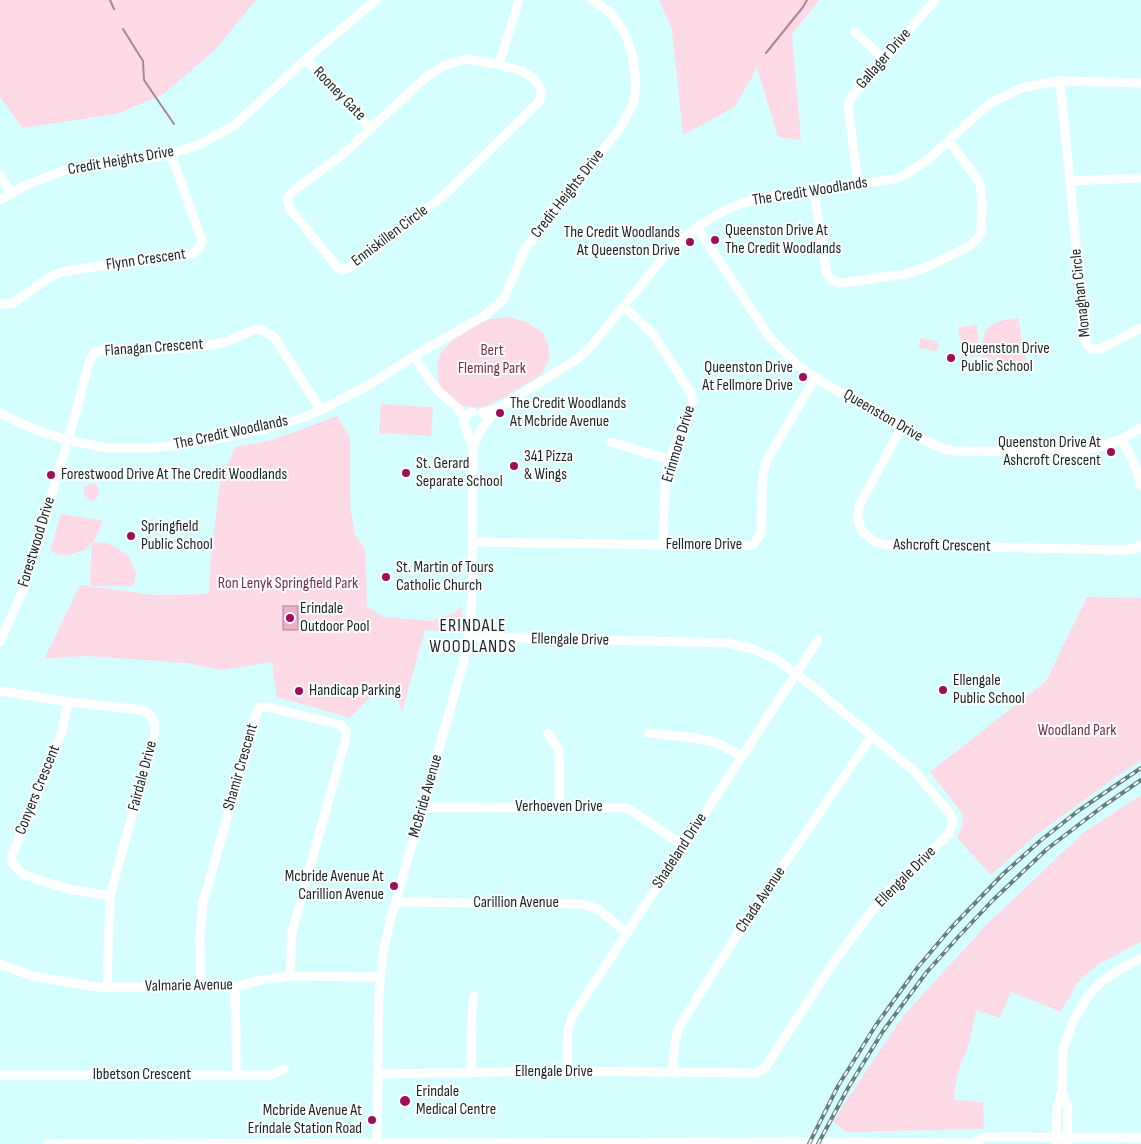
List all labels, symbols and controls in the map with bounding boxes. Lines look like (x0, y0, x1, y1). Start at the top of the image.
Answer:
street label: Gallager Drive (852, 25, 916, 93)
street label: Rooney Gate (309, 63, 369, 125)
street label: Credit Heights Drive (66, 142, 176, 180)
street label: Credit Heights Drive (527, 146, 609, 242)
street label: The Credit Woodlands (751, 173, 869, 211)
street label: Enniskillen Circle (348, 201, 432, 271)
place label: Queenston Drive At The Credit Woodlands (725, 221, 841, 259)
place label: The Credit Woodlands At Queenston Drive (564, 223, 680, 261)
marker: Queenston Drive At The Credit Woodlands (709, 234, 721, 246)
marker: The Credit Woodlands At Queenston Drive (684, 236, 696, 248)
street label: Flynn Crescent (105, 245, 187, 275)
street label: Monaghan Circle (1067, 248, 1095, 338)
street label: Flanagan Crescent (104, 335, 204, 361)
place label: Queenston Drive Public School (961, 339, 1050, 377)
park label: Bert Fleming Park (458, 341, 526, 379)
marker: Queenston Drive Public School (945, 352, 957, 364)
place label: Queenston Drive At Fellmore Drive (702, 358, 793, 396)
marker: Queenston Drive At Fellmore Drive (797, 371, 809, 383)
street label: Queenston Drive (840, 385, 926, 447)
place label: The Credit Woodlands At Mcbride Avenue (510, 394, 626, 432)
street label: Erinmore Drive (658, 403, 700, 485)
marker: The Credit Woodlands At Mcbride Avenue (494, 407, 506, 419)
street label: The Credit Woodlands (172, 412, 290, 454)
place label: Queenston Drive At Ashcroft Crescent (998, 433, 1101, 471)
marker: Queenston Drive At Ashcroft Crescent (1105, 446, 1117, 458)
place label: 341 Pizza & Wings (524, 447, 573, 485)
place label: St. Gerard Separate School (416, 454, 503, 492)
marker: 341 Pizza & Wings (508, 460, 520, 472)
place label: Forestwood Drive At The Credit Woodlands (61, 465, 287, 485)
marker: St. Gerard Separate School (400, 467, 412, 479)
marker: Forestwood Drive At The Credit Woodlands (45, 469, 57, 481)
street label: Forestwood Drive (14, 495, 60, 589)
place label: Springfield Public School (141, 517, 213, 555)
marker: Springfield Public School (125, 530, 137, 542)
street label: Fellmore Drive (666, 535, 742, 555)
street label: Ashcroft Crescent (893, 536, 991, 556)
place label: St. Martin of Tours Catholic Church (396, 558, 494, 596)
marker: St. Martin of Tours Catholic Church (380, 571, 392, 583)
park label: Ron Lenyk Springfield Park (218, 574, 358, 594)
place label: Erindale Outdoor Pool (300, 599, 369, 637)
marker: Erindale Outdoor Pool (284, 612, 296, 624)
district label: ERINDALE WOODLANDS (428, 615, 518, 658)
street label: Ellengale Drive (531, 630, 609, 650)
place label: Ellengale Public School (953, 671, 1025, 709)
place label: Handicap Parking (309, 681, 401, 701)
marker: Ellengale Public School (937, 684, 949, 696)
marker: Handicap Parking (293, 685, 305, 697)
park label: Woodland Park (1038, 721, 1116, 741)
street label: Shamir Crescent (219, 722, 263, 812)
street label: Fairdale Drive (124, 739, 162, 813)
street label: Conyers Crescent (11, 742, 65, 838)
street label: McBride Avenue (405, 752, 447, 840)
street label: Verhoeven Drive (515, 797, 603, 817)
street label: Shadeland Drive (649, 810, 711, 892)
street label: Ellengale Drive (872, 843, 940, 911)
street label: Chada Avenue (732, 863, 790, 937)
place label: Mcbride Avenue At Carillion Avenue (285, 867, 384, 905)
marker: Mcbride Avenue At Carillion Avenue (388, 880, 400, 892)
street label: Carillion Avenue (473, 893, 559, 913)
street label: Valmarie Avenue (145, 976, 233, 996)
street label: Ellengale Drive (515, 1062, 593, 1082)
street label: Ibbetson Crescent (93, 1065, 191, 1085)
place label: Erindale Medical Centre (416, 1082, 496, 1120)
marker: Erindale Medical Centre (398, 1094, 412, 1108)
place label: Mcbride Avenue At Erindale Station Road (248, 1101, 362, 1139)
marker: Mcbride Avenue At Erindale Station Road (366, 1114, 378, 1126)

